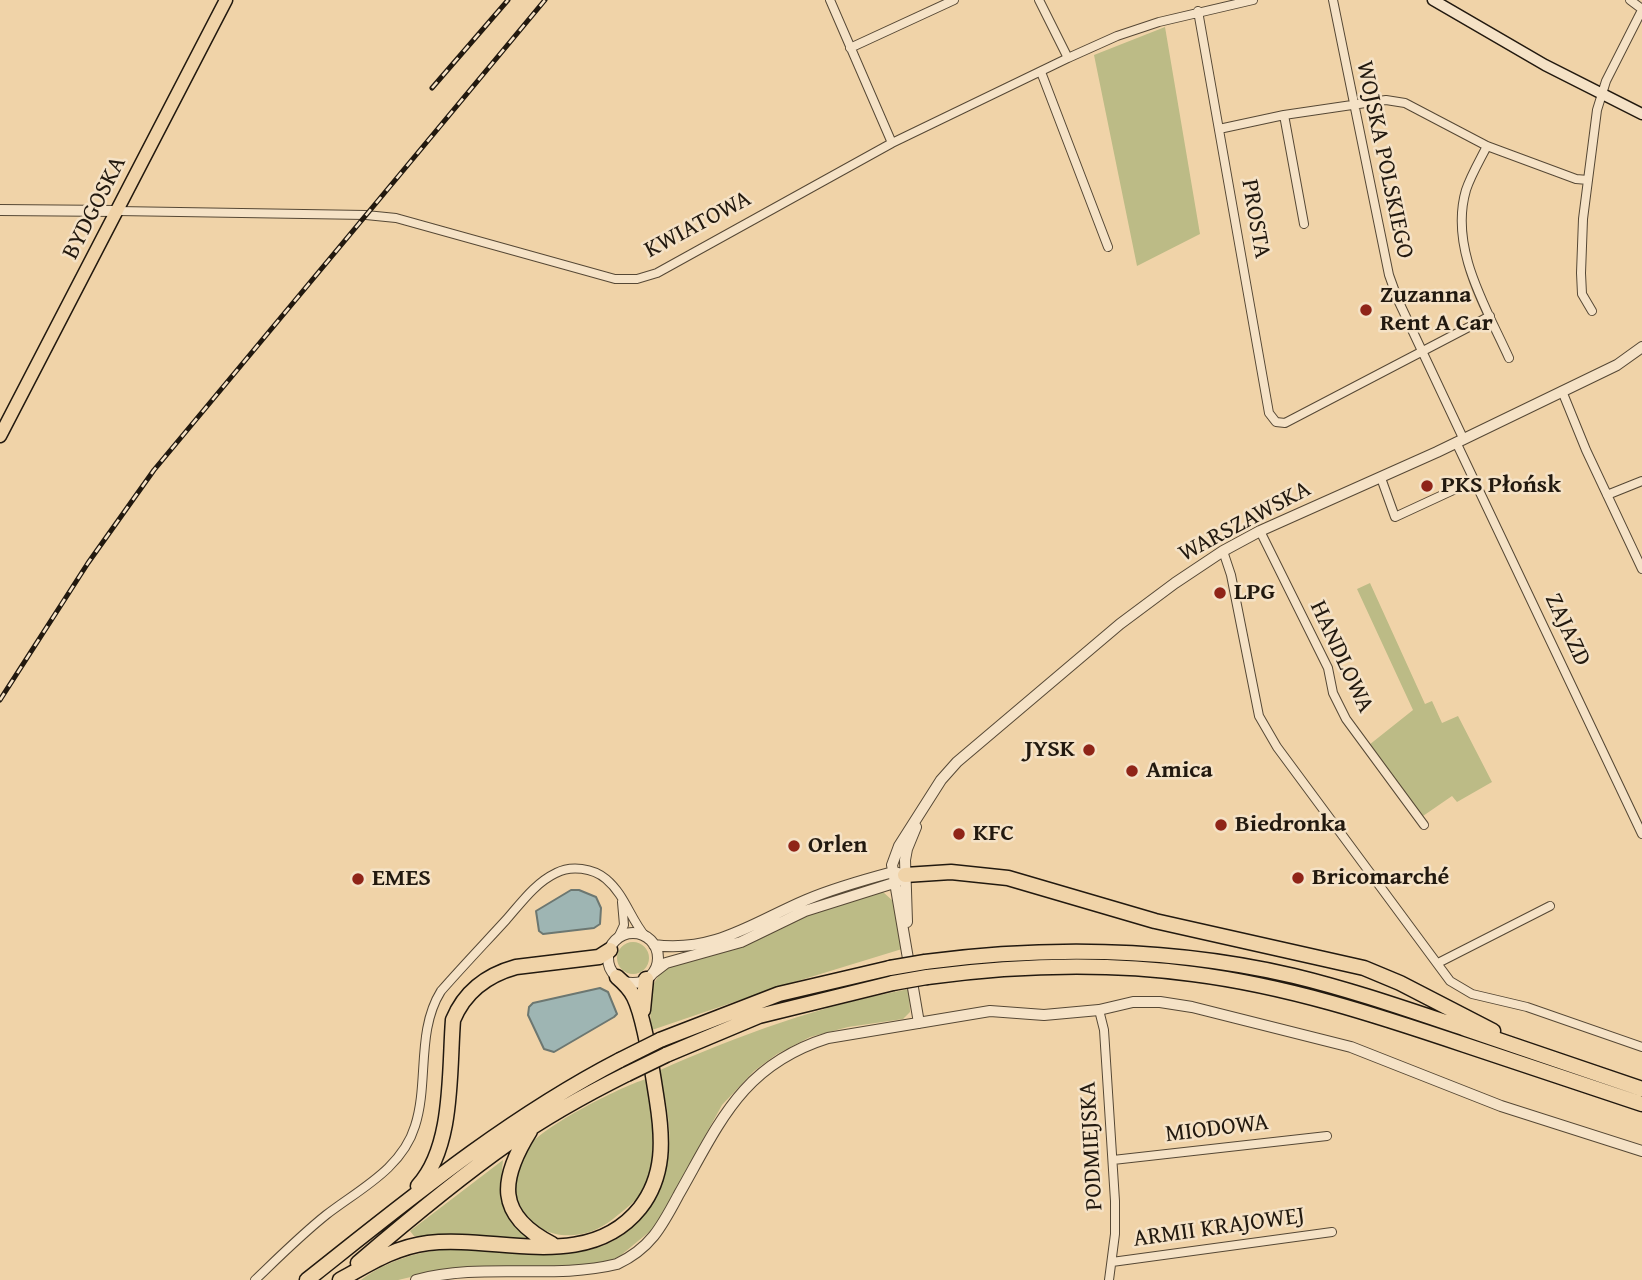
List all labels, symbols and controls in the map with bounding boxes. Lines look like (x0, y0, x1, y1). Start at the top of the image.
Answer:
street label: WOJSKA POLSKIEGO (1349, 59, 1419, 261)
street label: BYDGOSKA (57, 152, 133, 264)
street label: PROSTA (1234, 177, 1276, 261)
street label: KWIATOWA (640, 185, 756, 265)
place label: Zuzanna Rent A Car (1380, 282, 1493, 338)
marker: Zuzanna Rent A Car (1358, 302, 1374, 318)
place label: PKS Płońsk (1441, 472, 1561, 500)
street label: WARSZAWSKA (1174, 475, 1316, 569)
marker: PKS Płońsk (1419, 478, 1435, 494)
place label: LPG (1234, 579, 1275, 607)
marker: LPG (1212, 585, 1228, 601)
street label: ZAJAZD (1538, 589, 1596, 671)
street label: HANDLOWA (1303, 596, 1379, 718)
place label: JYSK (1025, 736, 1075, 764)
marker: JYSK (1081, 742, 1097, 758)
place label: Amica (1146, 757, 1213, 785)
marker: Amica (1124, 763, 1140, 779)
place label: Biedronka (1235, 811, 1346, 839)
marker: Biedronka (1213, 817, 1229, 833)
place label: KFC (973, 820, 1014, 848)
marker: KFC (951, 826, 967, 842)
place label: Orlen (808, 832, 868, 860)
marker: Orlen (786, 838, 802, 854)
place label: Bricomarché (1312, 864, 1449, 892)
place label: EMES (372, 865, 431, 893)
marker: Bricomarché (1290, 870, 1306, 886)
marker: EMES (350, 871, 366, 887)
street label: PODMIEJSKA (1074, 1081, 1110, 1211)
street label: MIODOWA (1164, 1108, 1270, 1150)
street label: ARMII KRAJOWEJ (1131, 1202, 1307, 1254)

